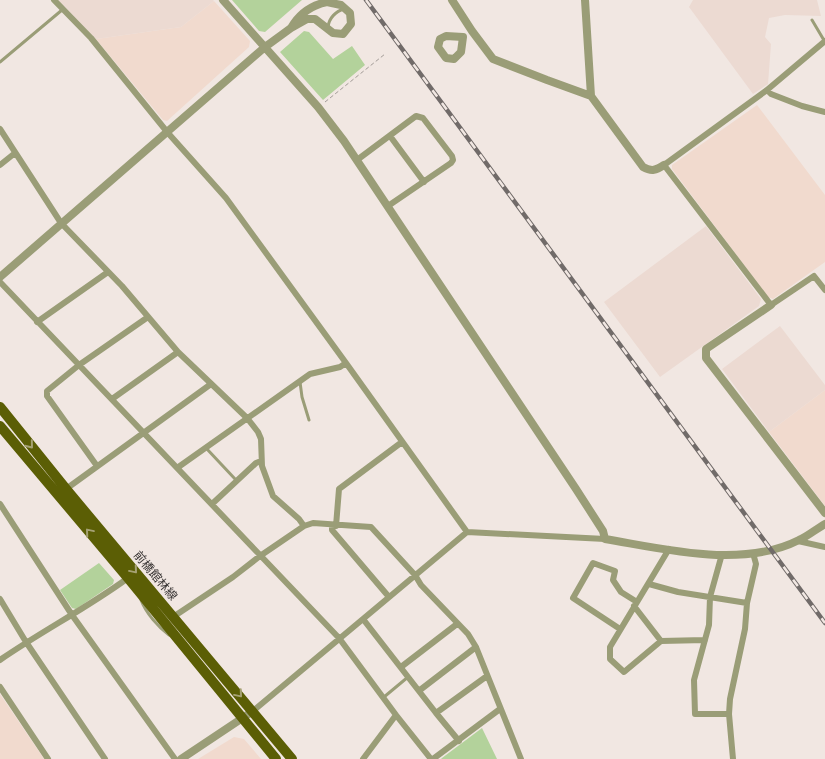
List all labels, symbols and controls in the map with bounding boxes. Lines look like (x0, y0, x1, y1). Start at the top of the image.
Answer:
one-way arrow (25, 439, 33, 448)
one-way arrow (85, 528, 94, 537)
street label: 前橋館林線 (130, 548, 180, 604)
one-way arrow (128, 564, 136, 573)
one-way arrow (233, 688, 241, 697)

